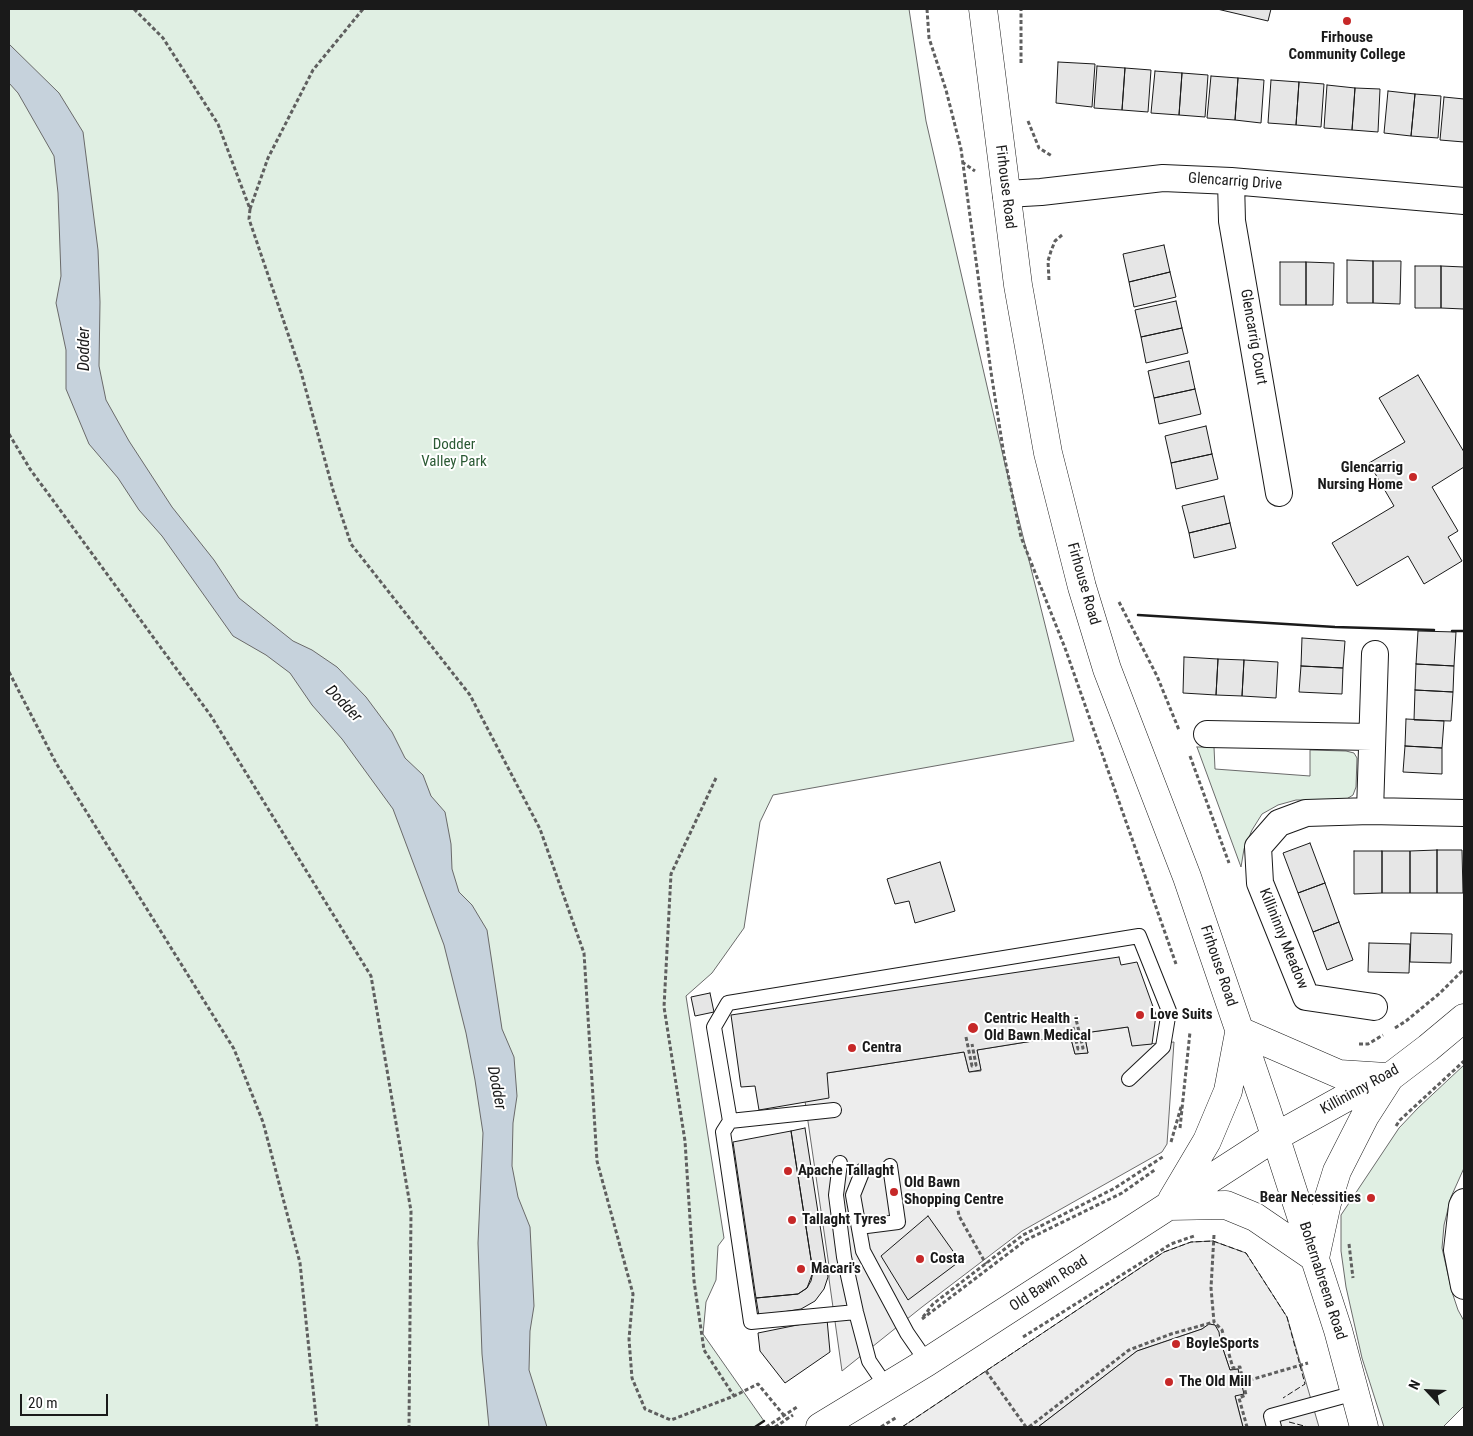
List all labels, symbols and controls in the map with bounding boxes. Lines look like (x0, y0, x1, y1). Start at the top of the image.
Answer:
marker: Firhouse Community College (1341, 15, 1353, 27)
place label: Firhouse Community College (1288, 29, 1406, 64)
street label: Firhouse Road (991, 144, 1019, 230)
street label: Glencarrig Drive (1187, 170, 1283, 194)
street label: Glencarrig Court (1236, 288, 1270, 386)
water label: Dodder (75, 327, 95, 371)
park label: Dodder Valley Park (421, 436, 487, 471)
place label: Glencarrig Nursing Home (1318, 459, 1403, 494)
marker: Glencarrig Nursing Home (1407, 471, 1419, 483)
street label: Firhouse Road (1063, 541, 1103, 627)
water label: Dodder (321, 681, 365, 727)
street label: Killininny Meadow (1255, 886, 1311, 992)
street label: Firhouse Road (1196, 923, 1240, 1009)
place label: Love Suits (1150, 1006, 1212, 1024)
marker: Love Suits (1134, 1009, 1146, 1021)
place label: Centric Health - Old Bawn Medical (984, 1010, 1091, 1045)
marker: Centric Health - Old Bawn Medical (966, 1021, 980, 1035)
place label: Centra (862, 1039, 902, 1057)
marker: Centra (846, 1042, 858, 1054)
street label: Killininny Road (1318, 1061, 1402, 1119)
water label: Dodder (482, 1065, 510, 1111)
place label: Apache Tallaght (798, 1162, 894, 1180)
marker: Apache Tallaght (782, 1165, 794, 1177)
place label: Old Bawn Shopping Centre (904, 1174, 1004, 1209)
marker: Old Bawn Shopping Centre (888, 1186, 900, 1198)
place label: Bear Necessities (1260, 1189, 1361, 1207)
marker: Bear Necessities (1365, 1192, 1377, 1204)
place label: Tallaght Tyres (802, 1211, 887, 1229)
marker: Tallaght Tyres (786, 1214, 798, 1226)
street label: Bohernabreena Road (1294, 1220, 1350, 1342)
place label: Costa (930, 1250, 964, 1268)
street label: Old Bawn Road (1007, 1252, 1091, 1316)
marker: Costa (914, 1253, 926, 1265)
place label: Macari's (811, 1260, 861, 1278)
marker: Macari's (795, 1263, 807, 1275)
place label: BoyleSports (1186, 1335, 1259, 1353)
marker: BoyleSports (1170, 1338, 1182, 1350)
north arrow (1403, 1366, 1453, 1416)
place label: The Old Mill (1179, 1373, 1252, 1391)
marker: The Old Mill (1163, 1376, 1175, 1388)
text: N (1405, 1377, 1423, 1392)
scale bar (22, 1384, 110, 1416)
text: 20 m (28, 1394, 58, 1412)

